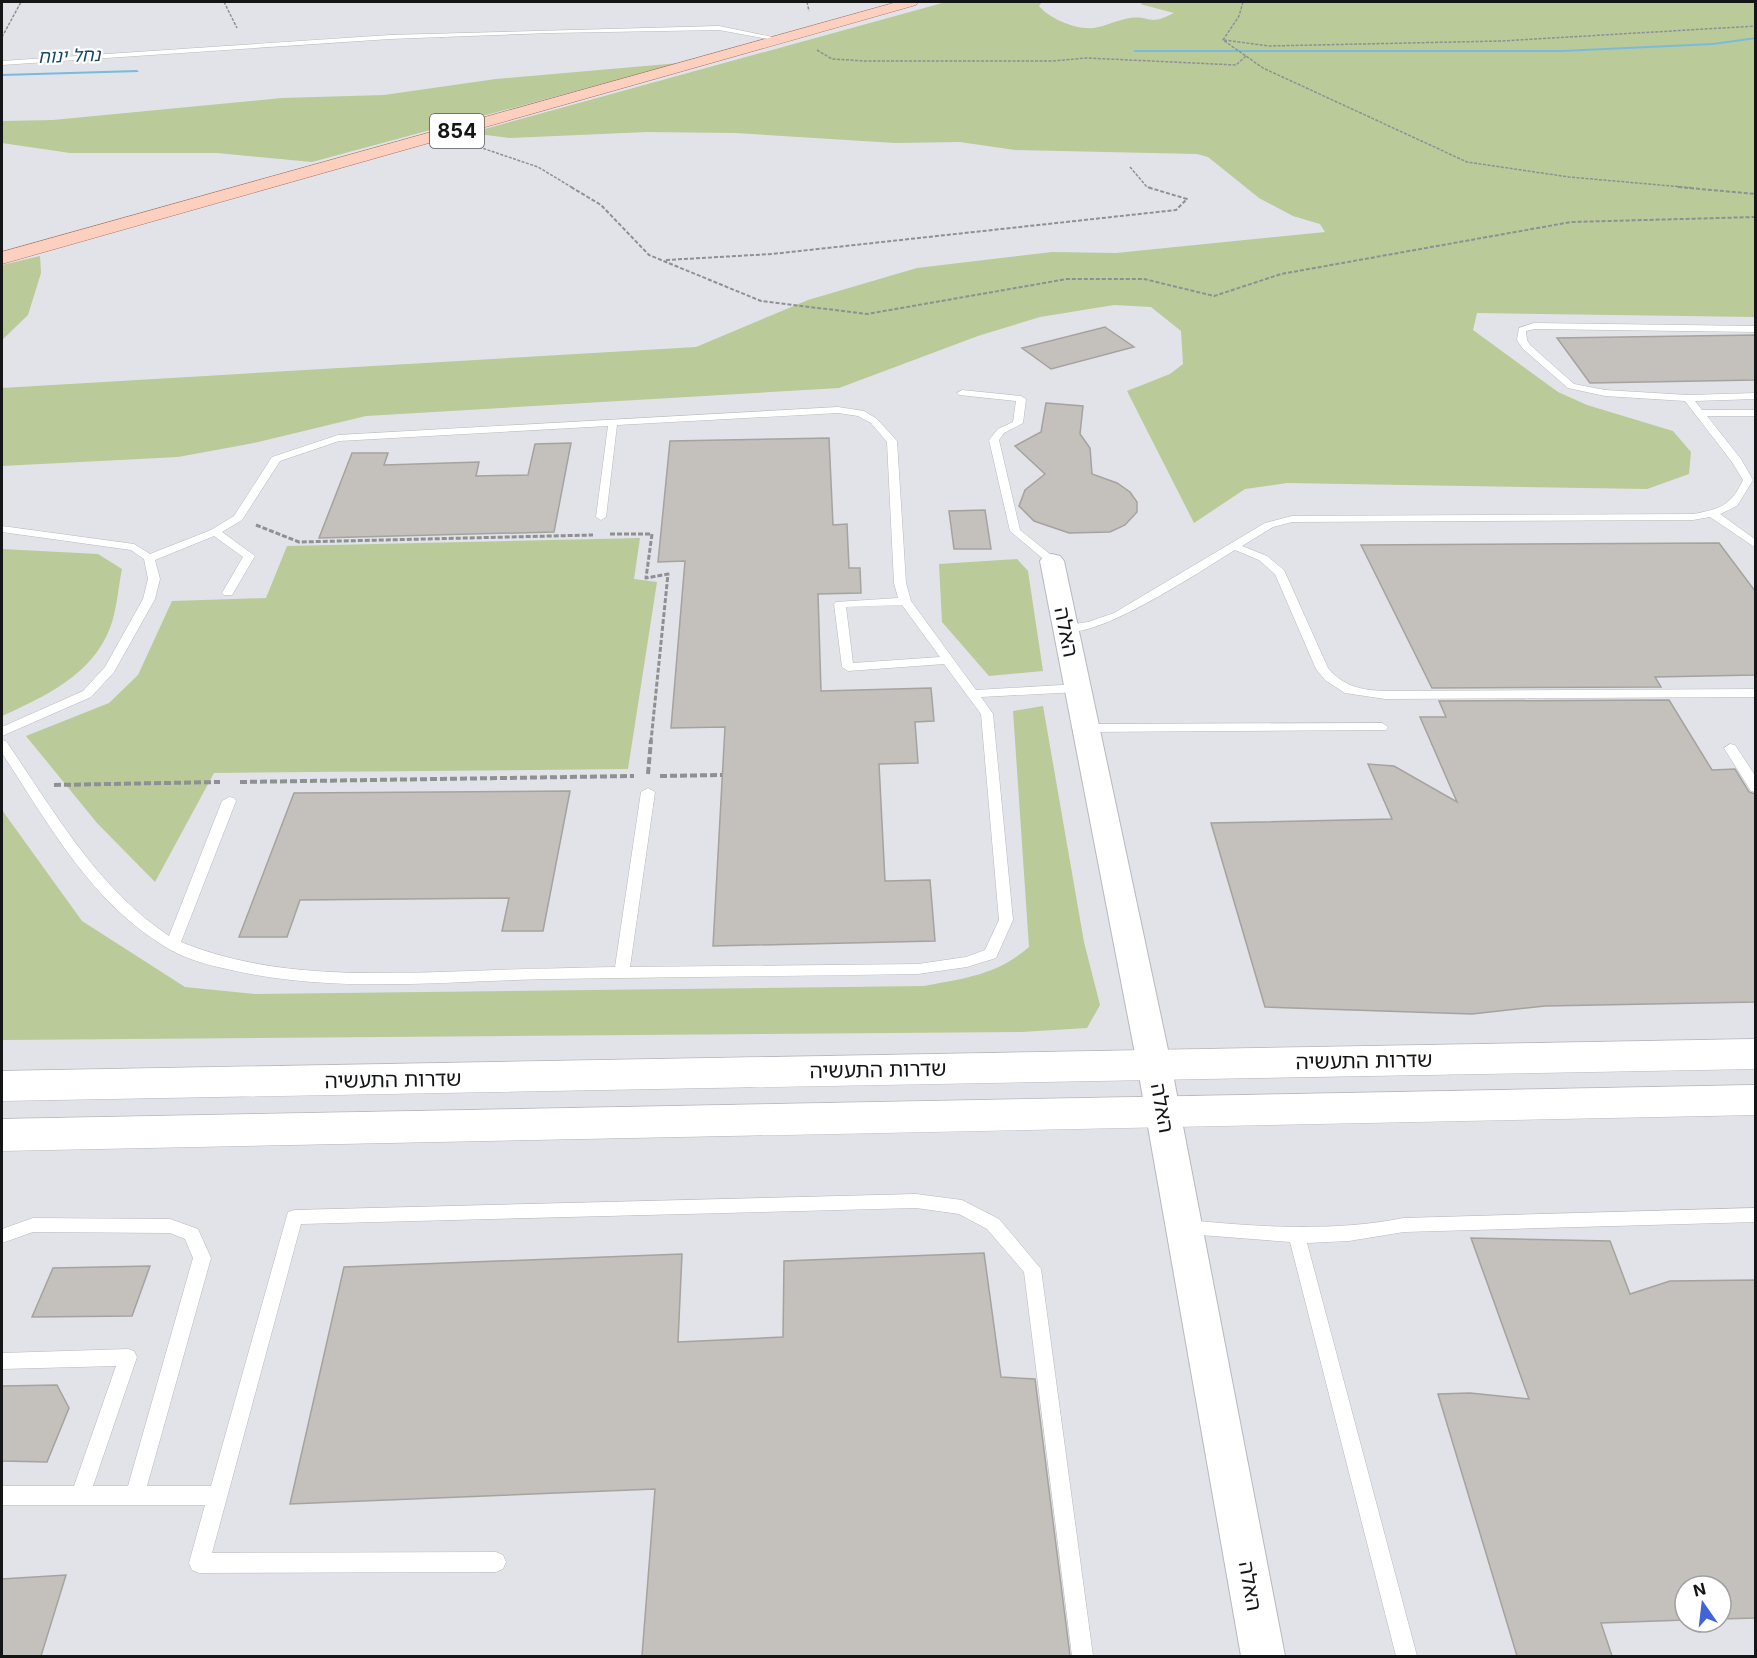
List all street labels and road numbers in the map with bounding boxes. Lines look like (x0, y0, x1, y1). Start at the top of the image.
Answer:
road number: 854 (430, 114, 484, 148)
street label: האלה (1049, 605, 1084, 659)
street label: שדרות התעשיה (1295, 1047, 1433, 1074)
street label: שדרות התעשיה (809, 1056, 947, 1083)
street label: שדרות התעשיה (324, 1066, 462, 1093)
street label: האלה (1146, 1081, 1179, 1135)
street label: האלה (1234, 1559, 1267, 1613)

